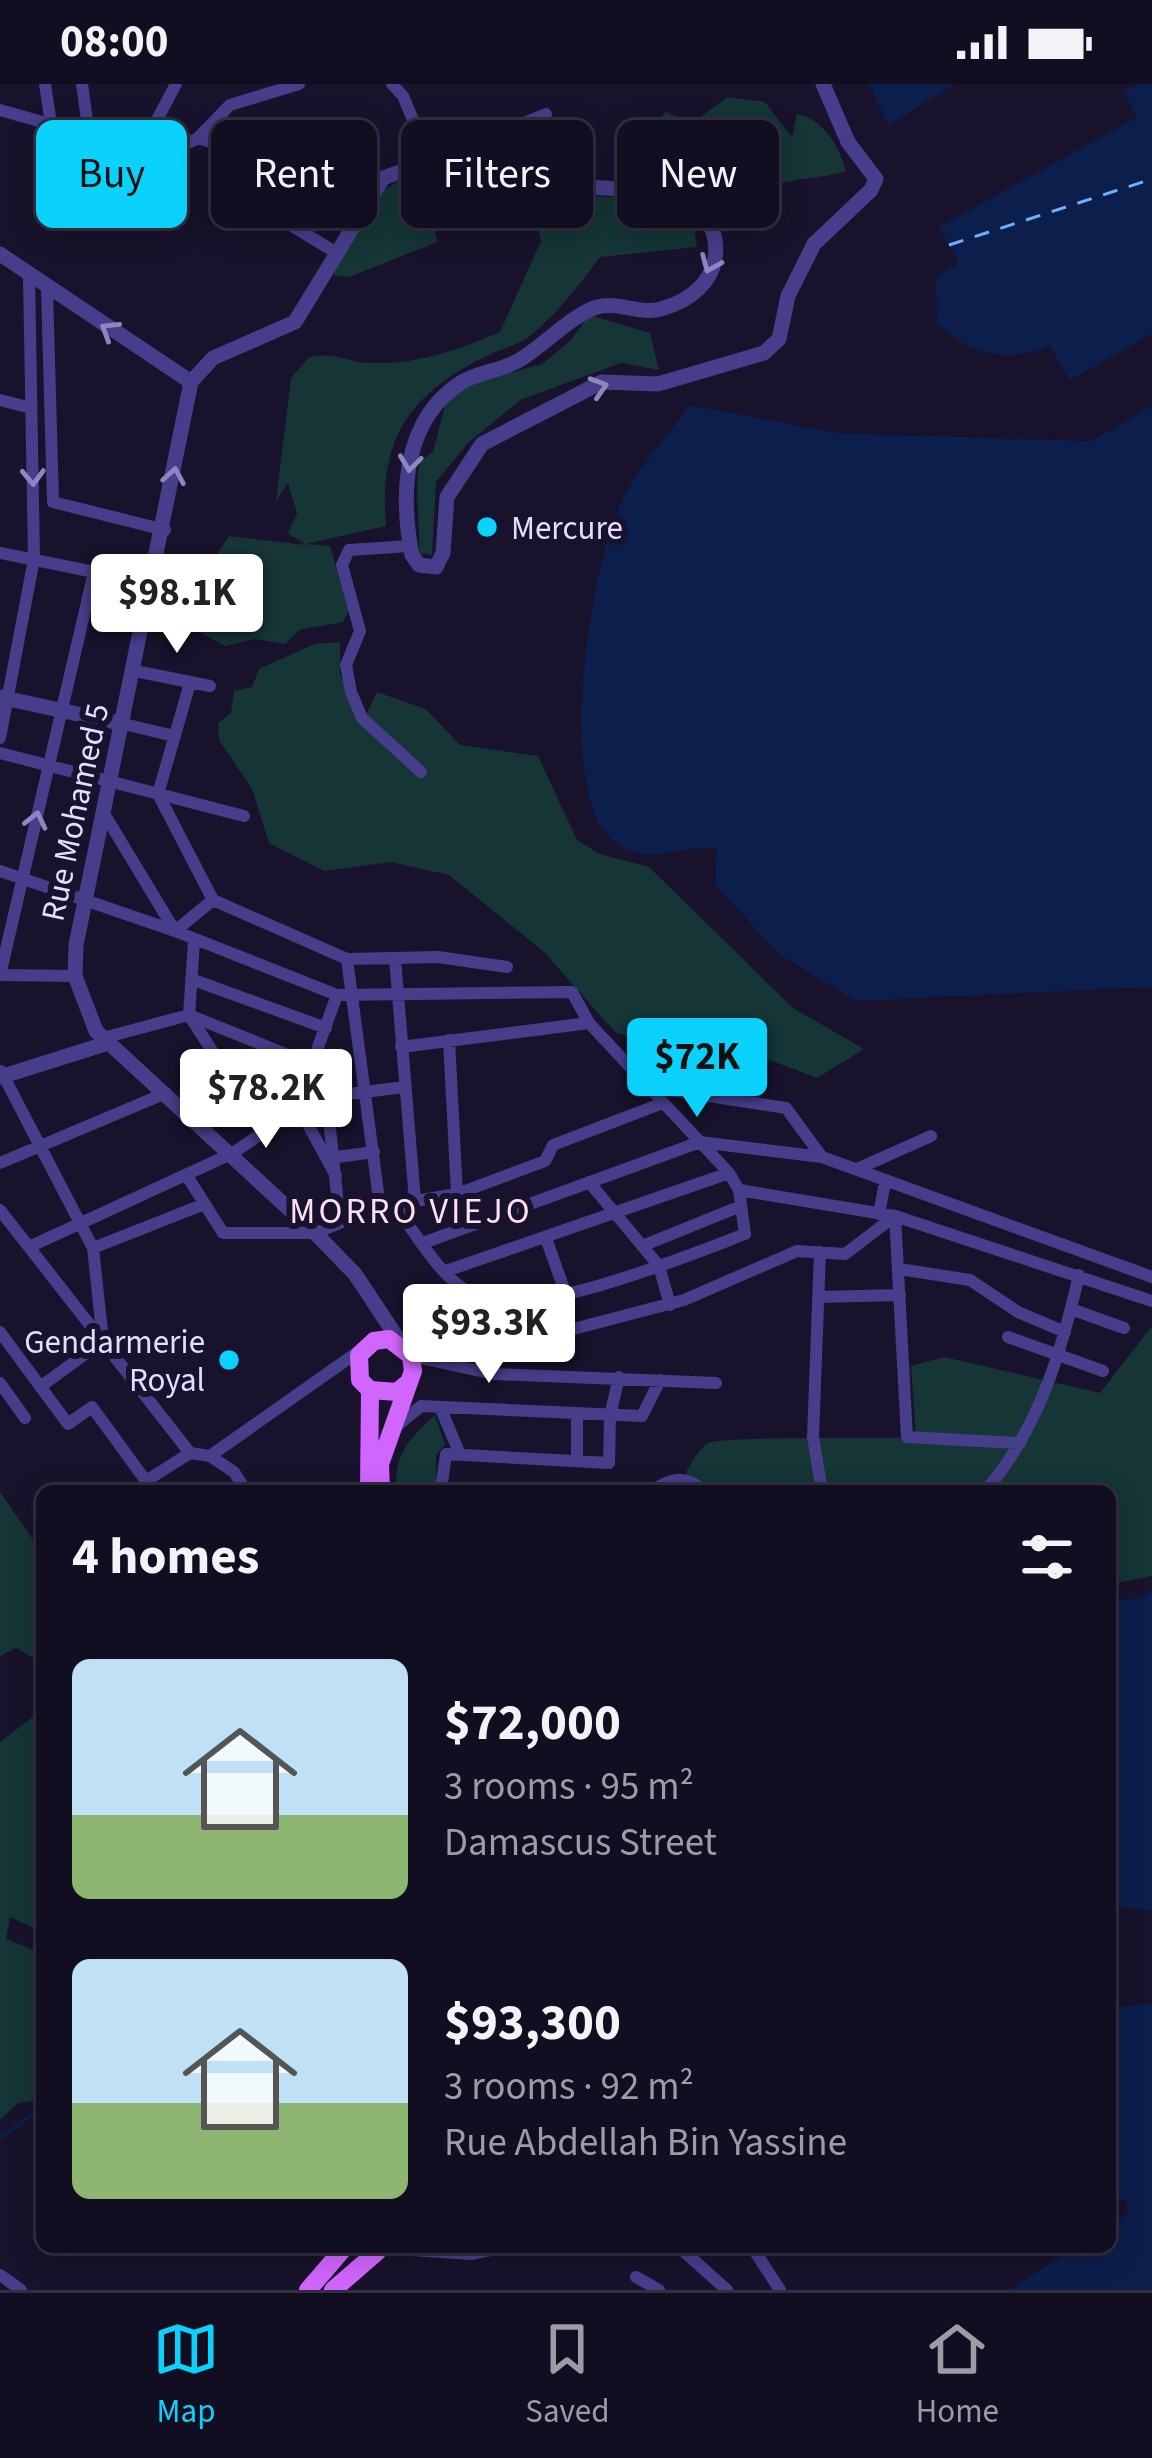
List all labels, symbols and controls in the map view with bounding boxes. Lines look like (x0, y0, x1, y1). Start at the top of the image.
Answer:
text: 08:00 (60, 10, 169, 74)
chip: Buy (36, 120, 187, 228)
chip: Rent (211, 120, 377, 228)
chip: Filters (401, 120, 593, 228)
chip: New (617, 120, 779, 228)
one-way arrow (700, 252, 724, 274)
one-way arrow (100, 322, 122, 345)
one-way arrow (588, 376, 609, 401)
one-way arrow (398, 454, 424, 473)
one-way arrow (161, 467, 186, 487)
one-way arrow (20, 468, 46, 487)
place label: Mercure (511, 505, 623, 552)
marker: Mercure (474, 514, 500, 540)
pin: $98.1K (79, 554, 275, 656)
text: $98.1K (118, 565, 236, 621)
street label: Rue Mohamed 5 (29, 699, 121, 925)
one-way arrow (22, 810, 47, 830)
pin: $72K (626, 1018, 768, 1120)
text: $72K (654, 1029, 740, 1085)
pin: $78.2K (168, 1049, 364, 1151)
text: $78.2K (207, 1060, 325, 1116)
district label: MORRO VIEJO (289, 1186, 533, 1237)
pin: $93.3K (391, 1284, 587, 1386)
text: $93.3K (430, 1295, 548, 1351)
place label: Gendarmerie Royal (24, 1319, 205, 1404)
marker: Gendarmerie Royal (216, 1347, 242, 1373)
text: 4 homes (72, 1521, 259, 1593)
icon: filters (1014, 1524, 1080, 1590)
text: $72,000 (444, 1687, 621, 1759)
icon: home (168, 1707, 312, 1851)
text: 3 rooms · 95 m² (444, 1759, 694, 1815)
text: Damascus Street (444, 1815, 717, 1871)
text: $93,300 (444, 1987, 621, 2059)
icon: home (168, 2007, 312, 2151)
text: 3 rooms · 92 m² (444, 2059, 694, 2115)
text: Rue Abdellah Bin Yassine (444, 2115, 847, 2171)
tab: Map (153, 2316, 219, 2435)
tab: Saved (525, 2316, 610, 2435)
tab: Home (916, 2316, 999, 2435)

